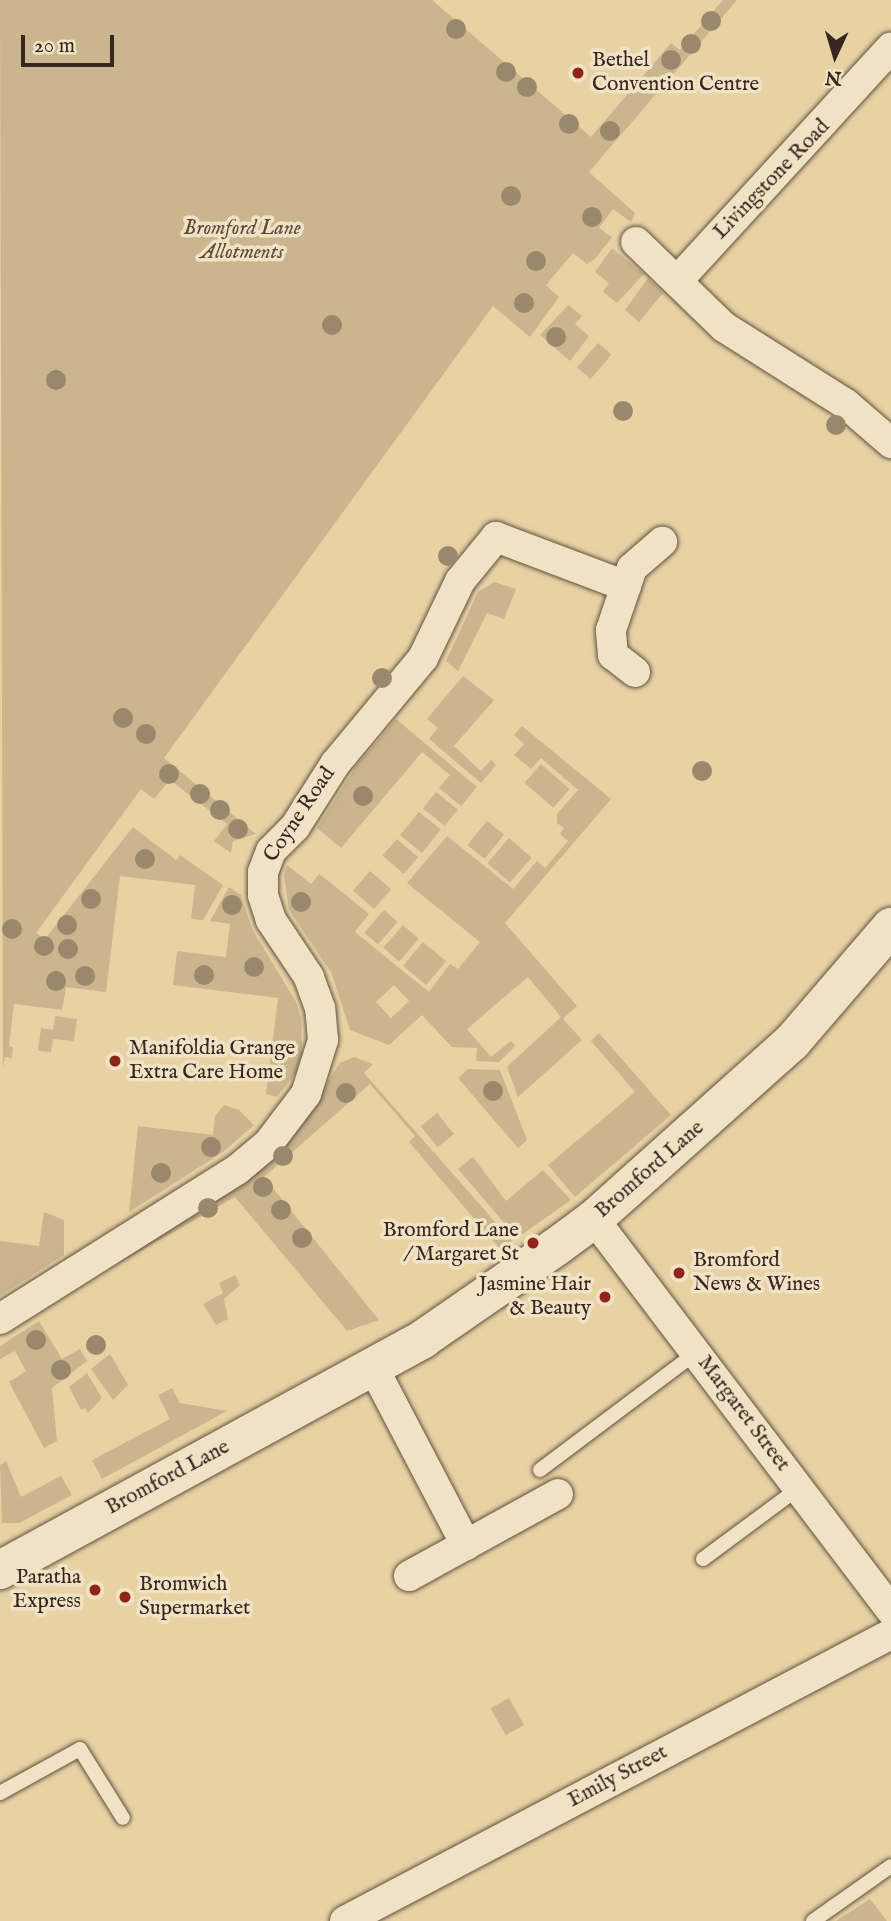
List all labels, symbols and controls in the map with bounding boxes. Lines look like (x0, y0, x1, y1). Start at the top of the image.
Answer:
scale bar (24, 21, 117, 65)
north arrow (800, 21, 870, 91)
text: 20 m (34, 33, 75, 60)
place label: Bethel Convention Centre (592, 48, 759, 98)
text: N (824, 64, 843, 89)
marker: Bethel Convention Centre (570, 65, 586, 81)
street label: Livingstone Road (709, 115, 835, 245)
park label: Bromford Lane Allotments (183, 216, 301, 266)
street label: Coyne Road (259, 763, 341, 867)
place label: Manifoldia Grange Extra Care Home (129, 1036, 295, 1086)
marker: Manifoldia Grange Extra Care Home (107, 1053, 123, 1069)
street label: Bromford Lane (590, 1116, 710, 1224)
place label: Bromford Lane / Margaret St (383, 1218, 519, 1268)
marker: Bromford Lane / Margaret St (525, 1235, 541, 1251)
place label: Bromford News & Wines (693, 1248, 820, 1298)
marker: Bromford News & Wines (671, 1265, 687, 1281)
place label: Jasmine Hair & Beauty (479, 1272, 591, 1322)
marker: Jasmine Hair & Beauty (597, 1289, 613, 1305)
street label: Margaret Street (691, 1351, 795, 1477)
street label: Bromford Lane (102, 1435, 234, 1521)
place label: Paratha Express (13, 1565, 81, 1615)
place label: Bromwich Supermarket (139, 1572, 250, 1622)
marker: Paratha Express (87, 1582, 103, 1598)
marker: Bromwich Supermarket (117, 1589, 133, 1605)
street label: Emily Street (564, 1740, 672, 1814)

